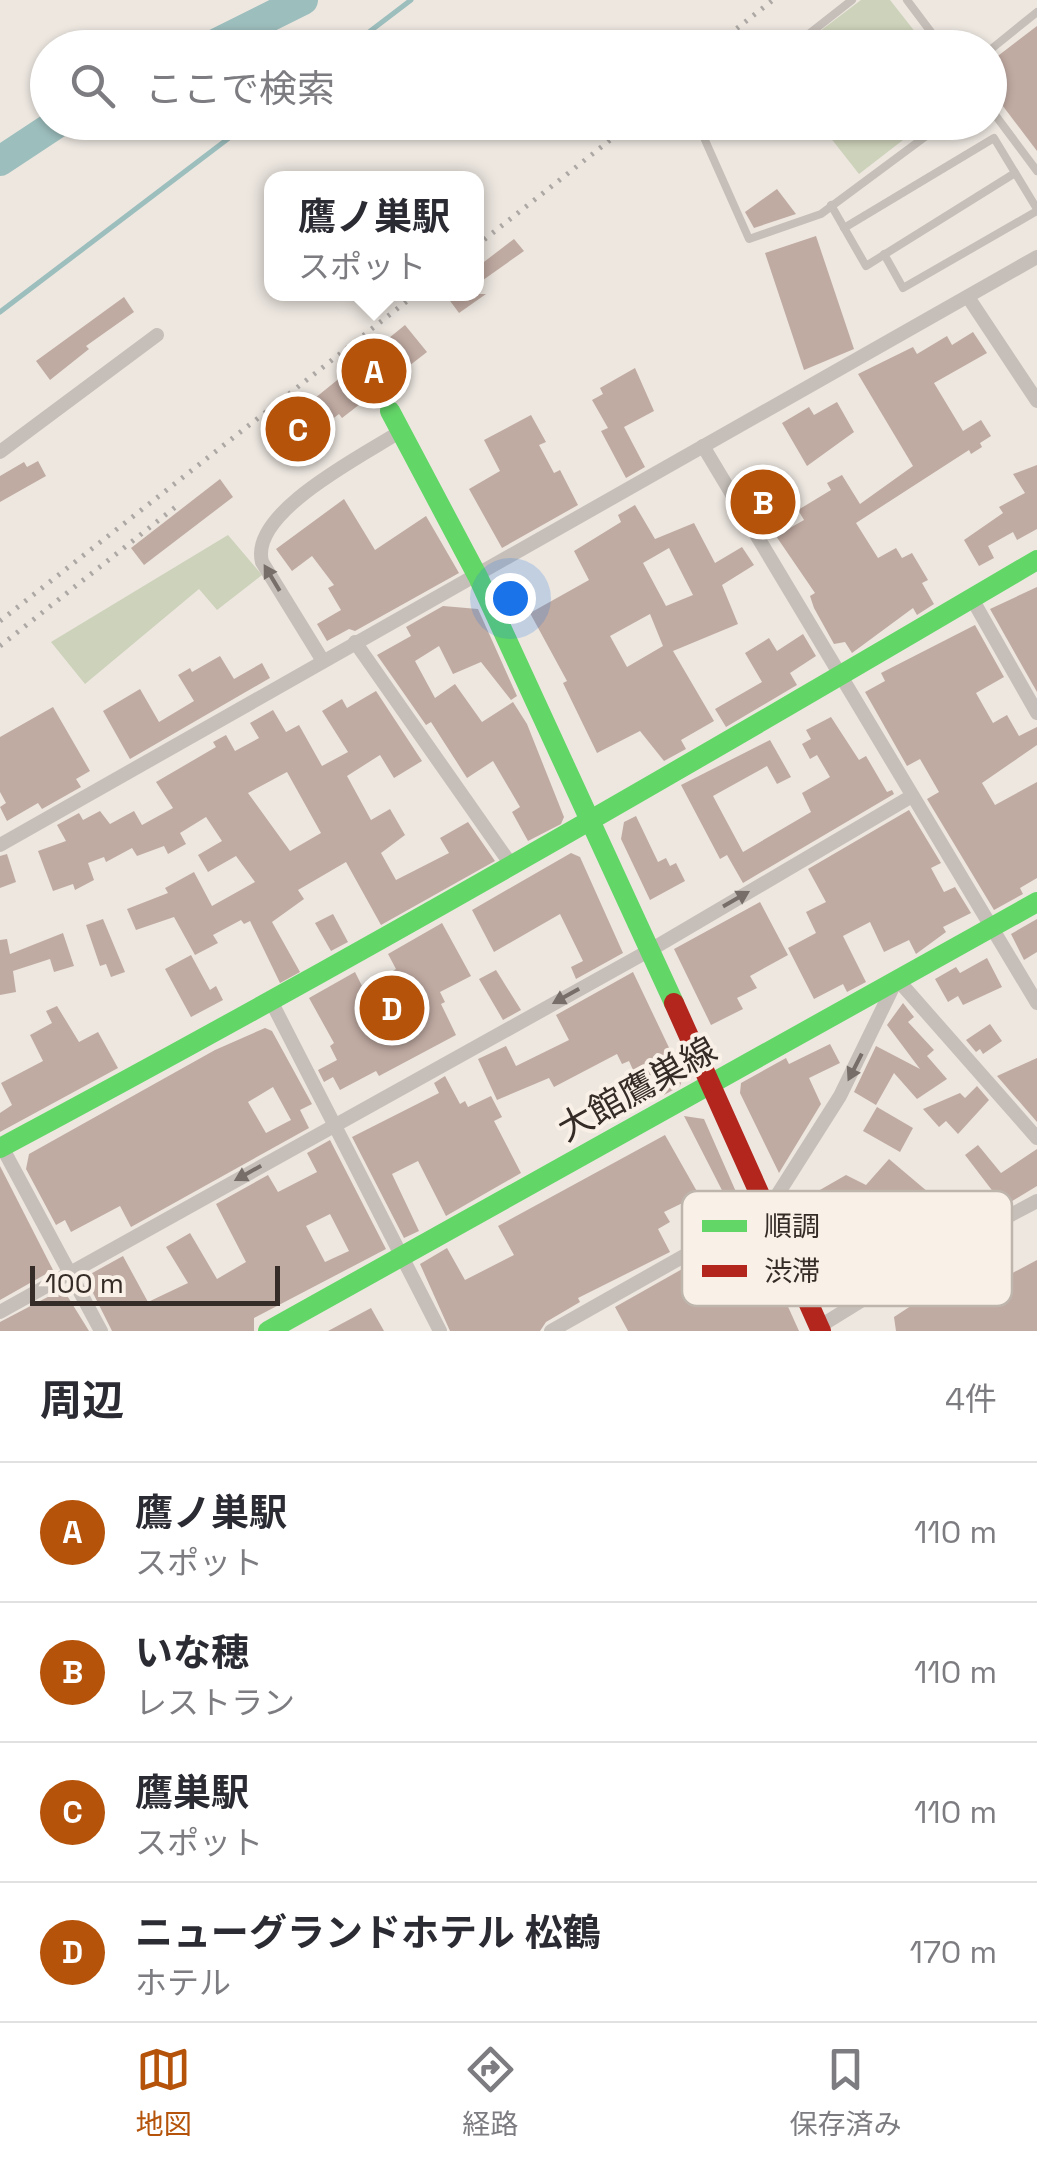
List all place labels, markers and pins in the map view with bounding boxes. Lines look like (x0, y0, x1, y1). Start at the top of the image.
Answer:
pin: A (342, 334, 406, 408)
pin: C (266, 392, 330, 466)
pin: B (730, 464, 796, 540)
pin: D (360, 970, 424, 1046)

